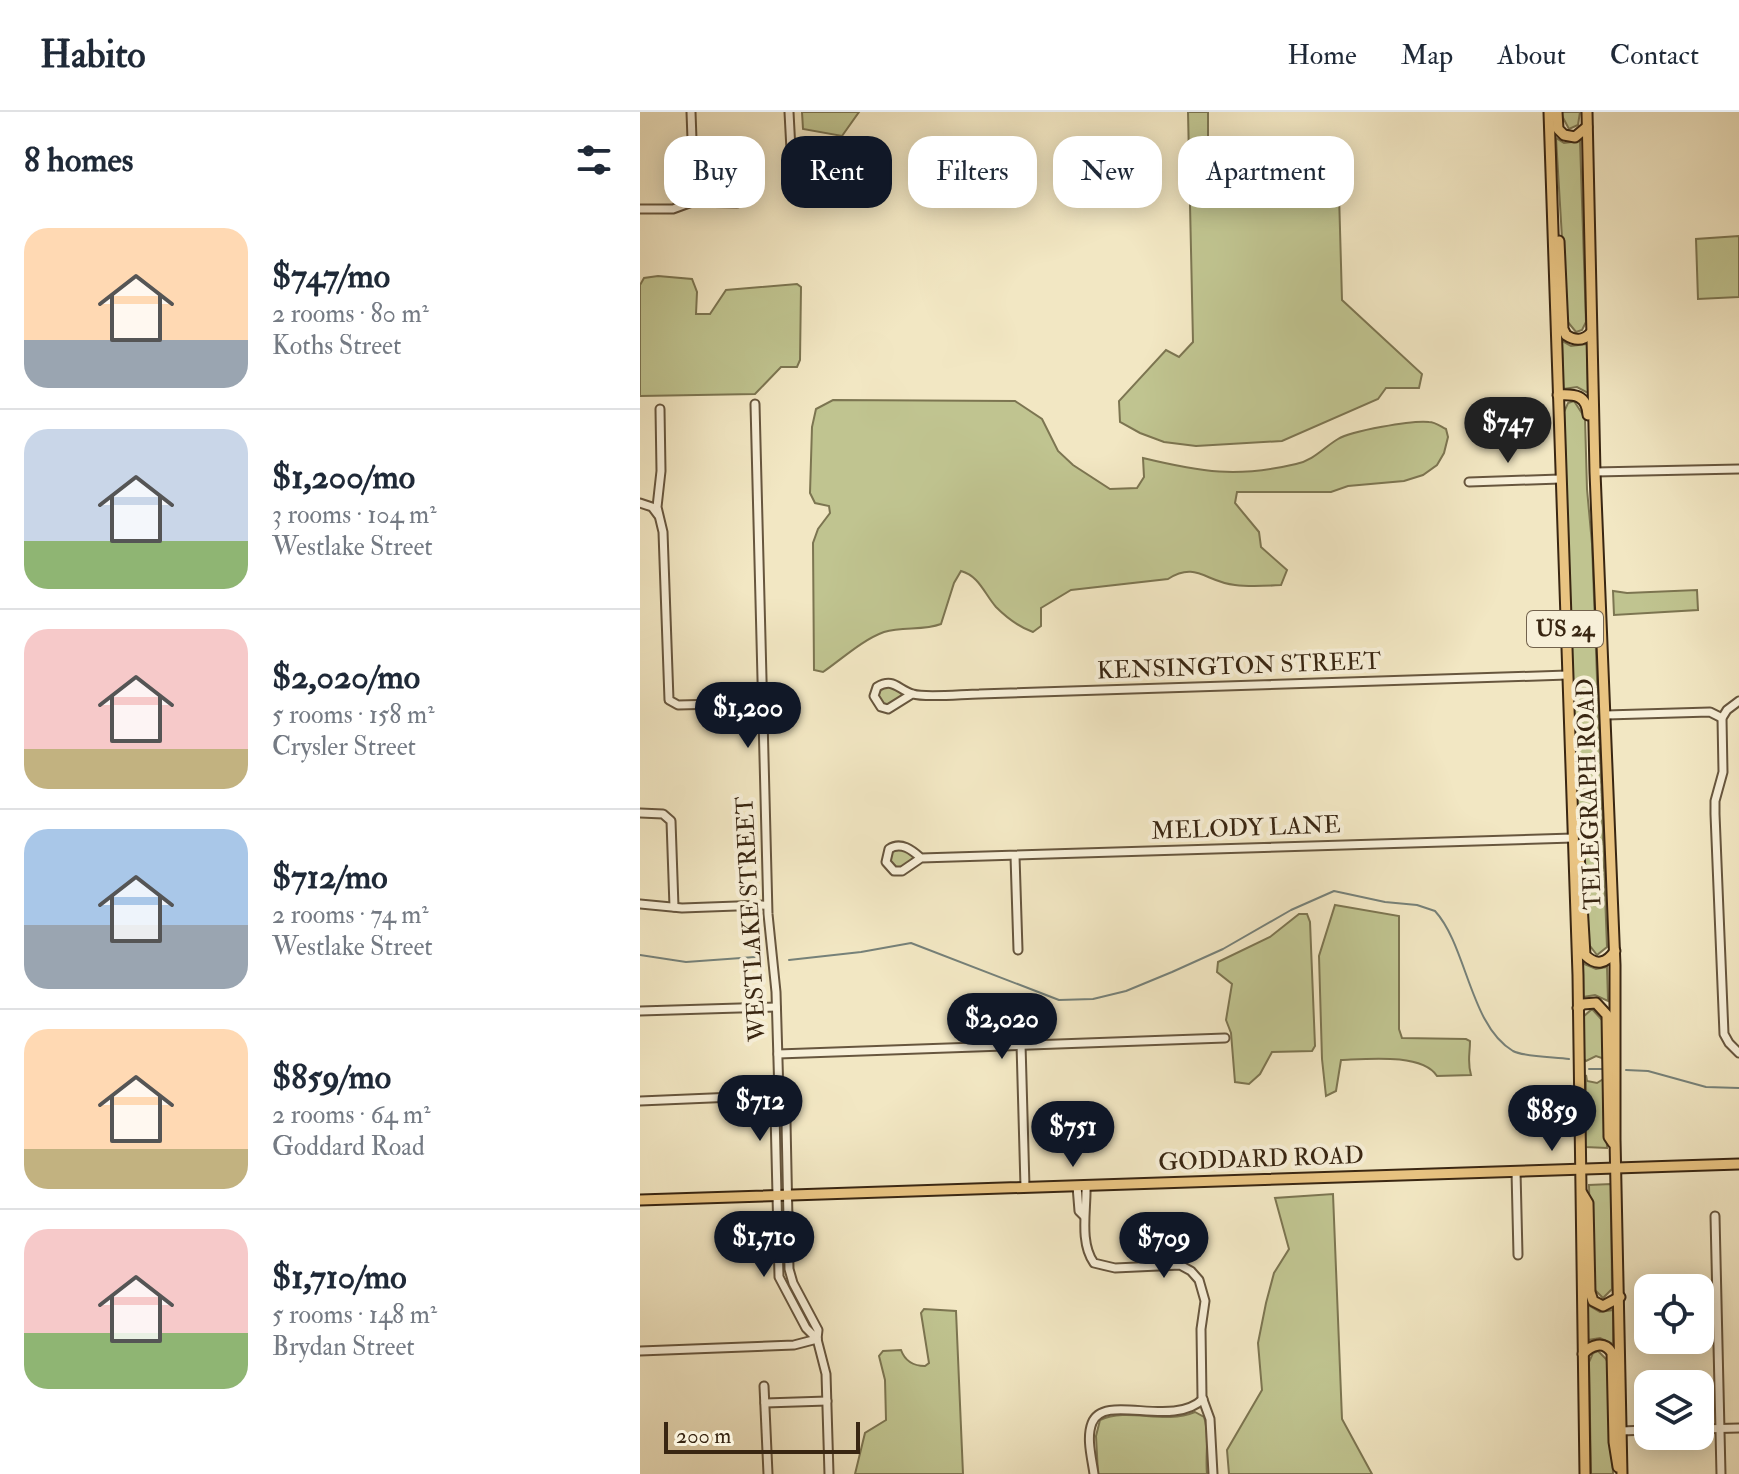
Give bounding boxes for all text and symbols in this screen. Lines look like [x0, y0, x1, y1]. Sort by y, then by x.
text: Habito [40, 31, 146, 79]
text: Home [1287, 38, 1357, 73]
text: Map [1401, 38, 1453, 73]
text: About [1497, 38, 1566, 73]
text: Contact [1610, 38, 1699, 73]
chip: Buy [664, 136, 765, 208]
chip: Rent [781, 136, 892, 208]
chip: Filters [908, 136, 1037, 208]
chip: New [1053, 136, 1162, 208]
chip: Apartment [1178, 136, 1354, 208]
icon: filters [572, 138, 616, 182]
text: 8 homes [24, 139, 133, 182]
text: $747/mo [272, 255, 390, 298]
icon: home [88, 260, 184, 356]
text: 2 rooms · 80 m² [272, 298, 429, 330]
text: Koths Street [272, 330, 401, 362]
pin: $747 [1461, 397, 1555, 465]
text: $747 [1482, 407, 1534, 439]
text: $1,200/mo [272, 456, 415, 499]
icon: home [88, 461, 184, 557]
text: 3 rooms · 104 m² [272, 499, 437, 531]
text: Westlake Street [272, 531, 433, 563]
road number: US 24 [1527, 611, 1603, 647]
street label: KENSINGTON STREET [1096, 646, 1382, 686]
text: $2,020/mo [272, 656, 420, 699]
icon: home [88, 661, 184, 757]
street label: TELEGRAPH ROAD [1569, 678, 1609, 910]
pin: $1,200 [683, 682, 813, 750]
text: $1,200 [713, 692, 783, 724]
text: 5 rooms · 158 m² [272, 699, 434, 731]
text: Crysler Street [272, 731, 416, 763]
street label: WESTLAKE STREET [729, 795, 773, 1044]
street label: MELODY LANE [1151, 809, 1341, 847]
text: $712/mo [272, 856, 388, 899]
icon: home [88, 861, 184, 957]
text: 2 rooms · 74 m² [272, 899, 429, 931]
text: Westlake Street [272, 931, 433, 963]
pin: $2,020 [937, 993, 1067, 1061]
text: $2,020 [965, 1003, 1039, 1035]
text: $859/mo [272, 1056, 391, 1099]
icon: home [88, 1061, 184, 1157]
pin: $712 [713, 1075, 807, 1143]
text: $712 [735, 1085, 785, 1117]
pin: $859 [1505, 1085, 1599, 1153]
text: $859 [1526, 1095, 1578, 1127]
text: 2 rooms · 64 m² [272, 1099, 431, 1131]
pin: $751 [1026, 1101, 1120, 1169]
text: $751 [1049, 1111, 1097, 1143]
text: Goddard Road [272, 1131, 425, 1163]
street label: GODDARD ROAD [1158, 1140, 1364, 1178]
pin: $1,710 [699, 1211, 829, 1279]
pin: $709 [1117, 1212, 1211, 1280]
text: $1,710 [732, 1221, 796, 1253]
text: $709 [1137, 1222, 1191, 1254]
text: $1,710/mo [272, 1256, 407, 1299]
icon: home [88, 1261, 184, 1357]
map controls [1634, 1274, 1714, 1450]
button: locate [1634, 1274, 1714, 1354]
text: 5 rooms · 148 m² [272, 1299, 437, 1331]
text: Brydan Street [272, 1331, 415, 1363]
button: layers [1634, 1370, 1714, 1450]
scale bar [664, 1418, 860, 1454]
text: 200 m [676, 1422, 731, 1450]

